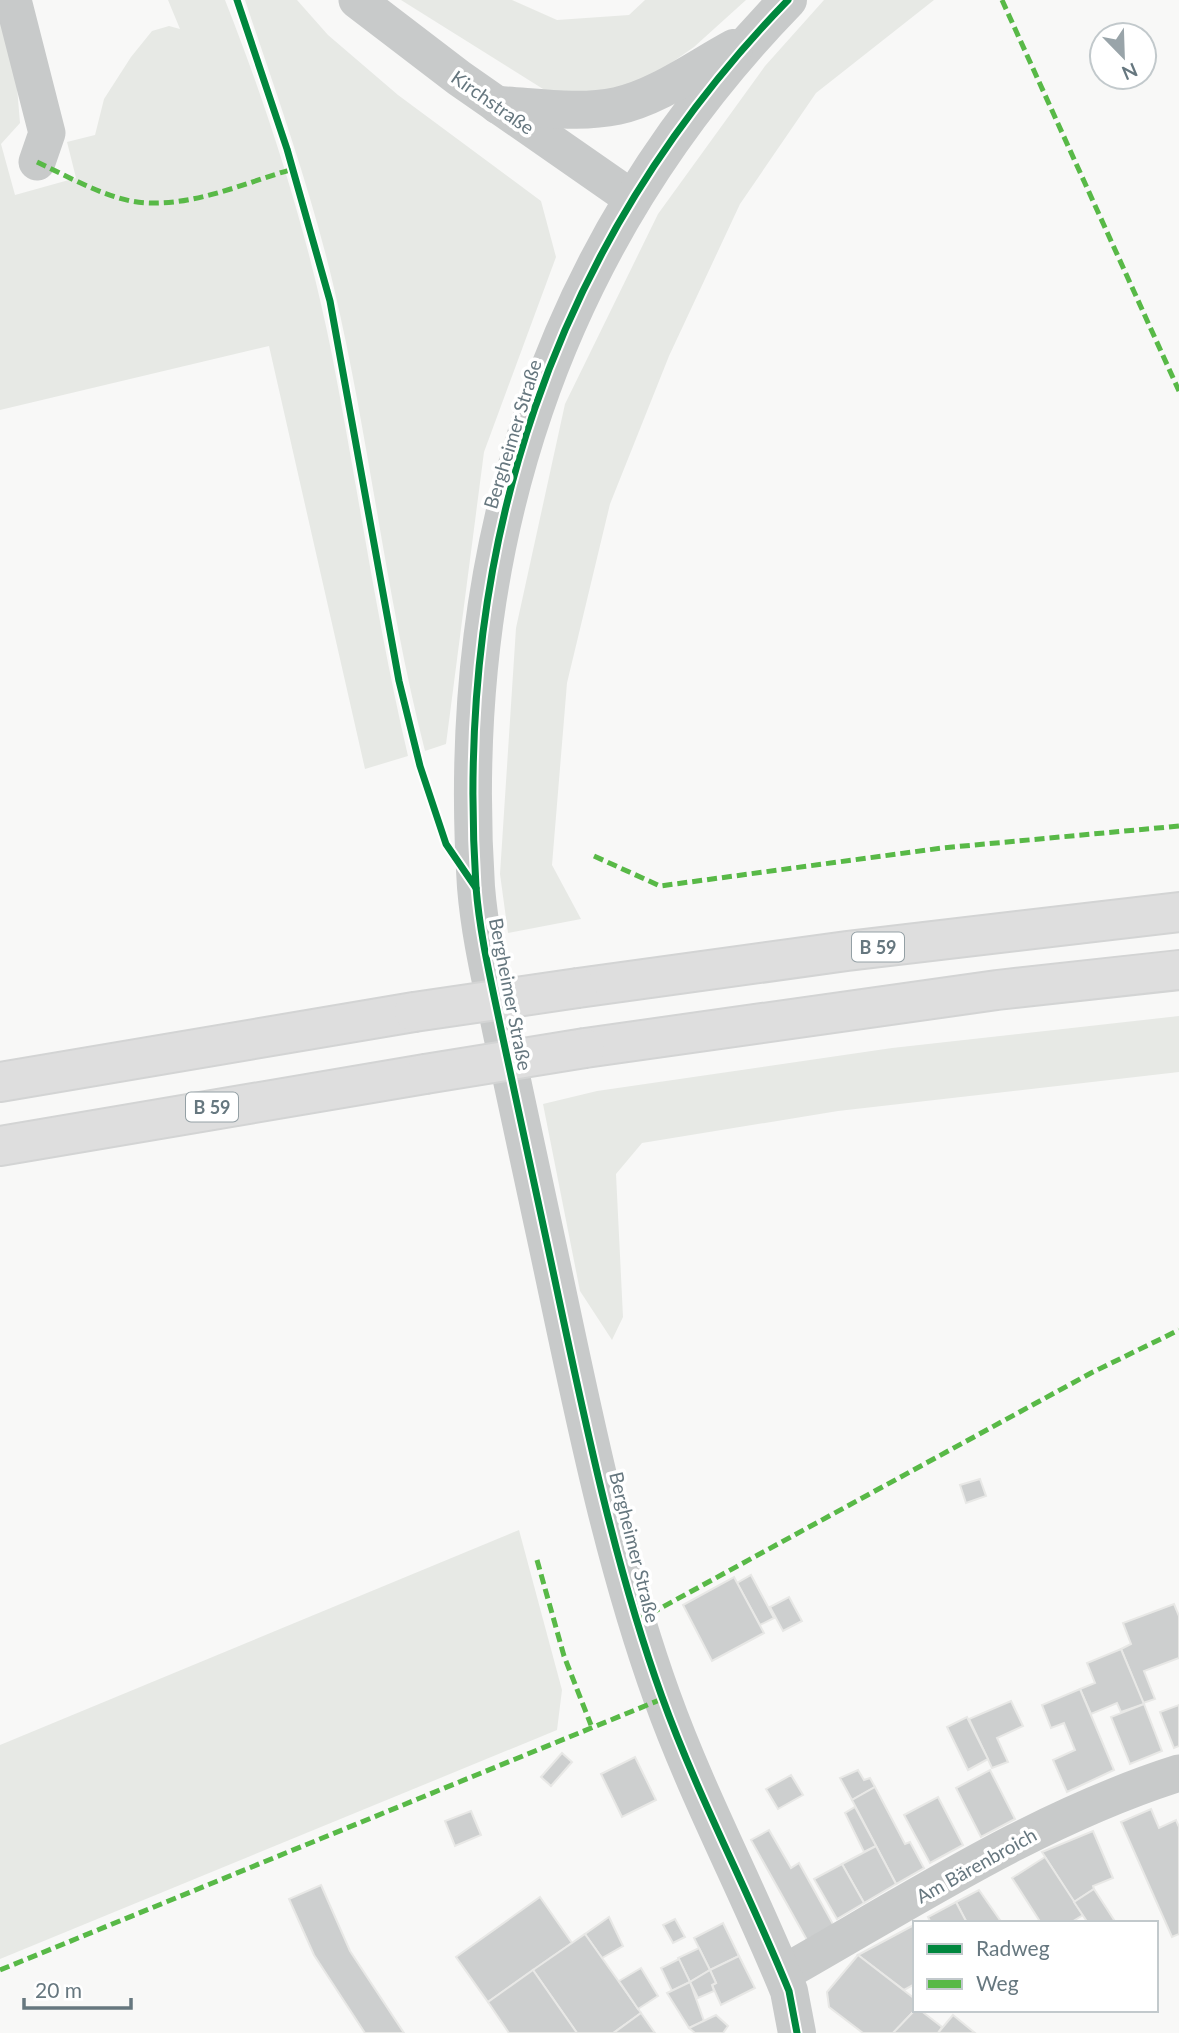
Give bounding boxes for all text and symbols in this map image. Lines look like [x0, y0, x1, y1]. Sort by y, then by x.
north arrow [1088, 21, 1158, 91]
text: N [1119, 59, 1141, 86]
street label: Kirchstraße [447, 65, 539, 139]
street label: Bergheimer Straße [478, 357, 546, 511]
street label: Bergheimer Straße [485, 916, 537, 1072]
road number: B 59 [852, 932, 904, 962]
road number: B 59 [186, 1092, 238, 1122]
street label: Bergheimer Straße [605, 1469, 665, 1625]
street label: Am Bärenbroich [912, 1822, 1040, 1908]
legend [913, 1921, 1158, 2012]
text: Radweg [976, 1935, 1050, 1960]
scale bar [24, 1966, 131, 2010]
text: Weg [976, 1970, 1019, 1995]
text: 20 m [35, 1977, 82, 2002]

